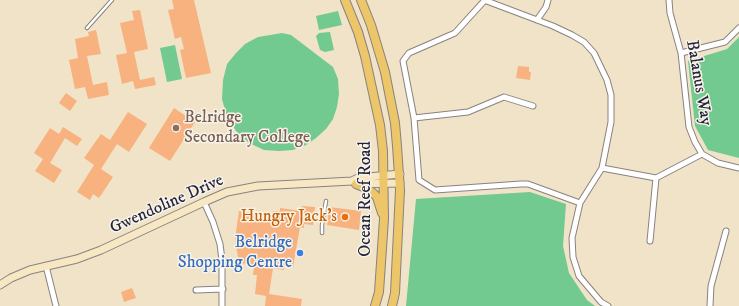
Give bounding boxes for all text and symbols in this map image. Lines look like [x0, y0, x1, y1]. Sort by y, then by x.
street label: Balanus Way [680, 39, 716, 127]
place label: Belridge Secondary College [184, 108, 310, 148]
marker: Belridge Secondary College [171, 123, 181, 133]
street label: Ocean Reef Road [356, 141, 376, 257]
street label: Gwendoline Drive [107, 171, 227, 239]
place label: Hungry Jack's [240, 207, 337, 227]
marker: Hungry Jack's [340, 212, 350, 222]
place label: Belridge Shopping Centre [178, 233, 292, 273]
marker: Belridge Shopping Centre [295, 248, 305, 258]

